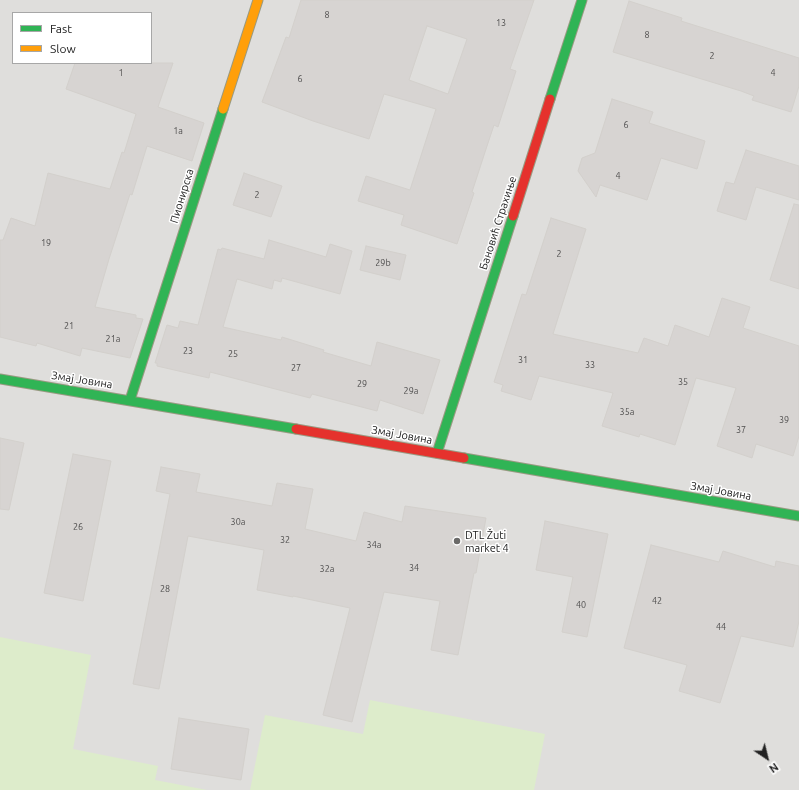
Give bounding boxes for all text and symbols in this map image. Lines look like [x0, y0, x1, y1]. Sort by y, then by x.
house number: 8 [324, 10, 330, 20]
legend [12, 12, 152, 64]
house number: 13 [496, 18, 506, 28]
text: Fast [50, 22, 72, 35]
house number: 8 [644, 30, 650, 40]
text: Slow [50, 42, 76, 55]
house number: 2 [709, 51, 715, 61]
house number: 1 [118, 68, 124, 78]
house number: 4 [770, 68, 776, 78]
house number: 6 [297, 74, 303, 84]
house number: 6 [623, 120, 629, 130]
house number: 1a [173, 126, 183, 136]
street label: Пионирска [167, 167, 197, 225]
house number: 4 [615, 171, 621, 181]
street label: Бановић Страхиње [477, 175, 519, 271]
house number: 2 [254, 190, 260, 200]
house number: 19 [41, 238, 51, 248]
house number: 2 [556, 249, 562, 259]
house number: 29b [375, 258, 391, 268]
house number: 21 [64, 321, 74, 331]
house number: 21a [106, 334, 120, 344]
house number: 23 [183, 346, 193, 356]
house number: 25 [228, 349, 238, 359]
house number: 31 [518, 355, 528, 365]
house number: 33 [585, 360, 595, 370]
house number: 27 [291, 363, 301, 373]
street label: Змај Јовина [51, 369, 113, 391]
house number: 35 [678, 377, 688, 387]
house number: 29 [357, 379, 367, 389]
house number: 29a [404, 386, 418, 396]
house number: 35a [620, 407, 634, 417]
house number: 39 [779, 415, 789, 425]
street label: Змај Јовина [371, 423, 433, 447]
house number: 37 [736, 425, 746, 435]
street label: Змај Јовина [690, 479, 752, 503]
house number: 30a [231, 517, 245, 527]
house number: 26 [73, 522, 83, 532]
place label: DTL Žuti market 4 [465, 528, 509, 554]
house number: 32 [280, 535, 290, 545]
marker: DTL Žuti market 4 [452, 536, 462, 546]
house number: 34a [367, 540, 381, 550]
house number: 34 [409, 563, 419, 573]
house number: 32a [320, 564, 334, 574]
house number: 28 [160, 584, 170, 594]
house number: 42 [652, 596, 662, 606]
house number: 40 [576, 600, 586, 610]
house number: 44 [716, 622, 726, 632]
north arrow [747, 738, 787, 778]
text: N [767, 761, 781, 775]

